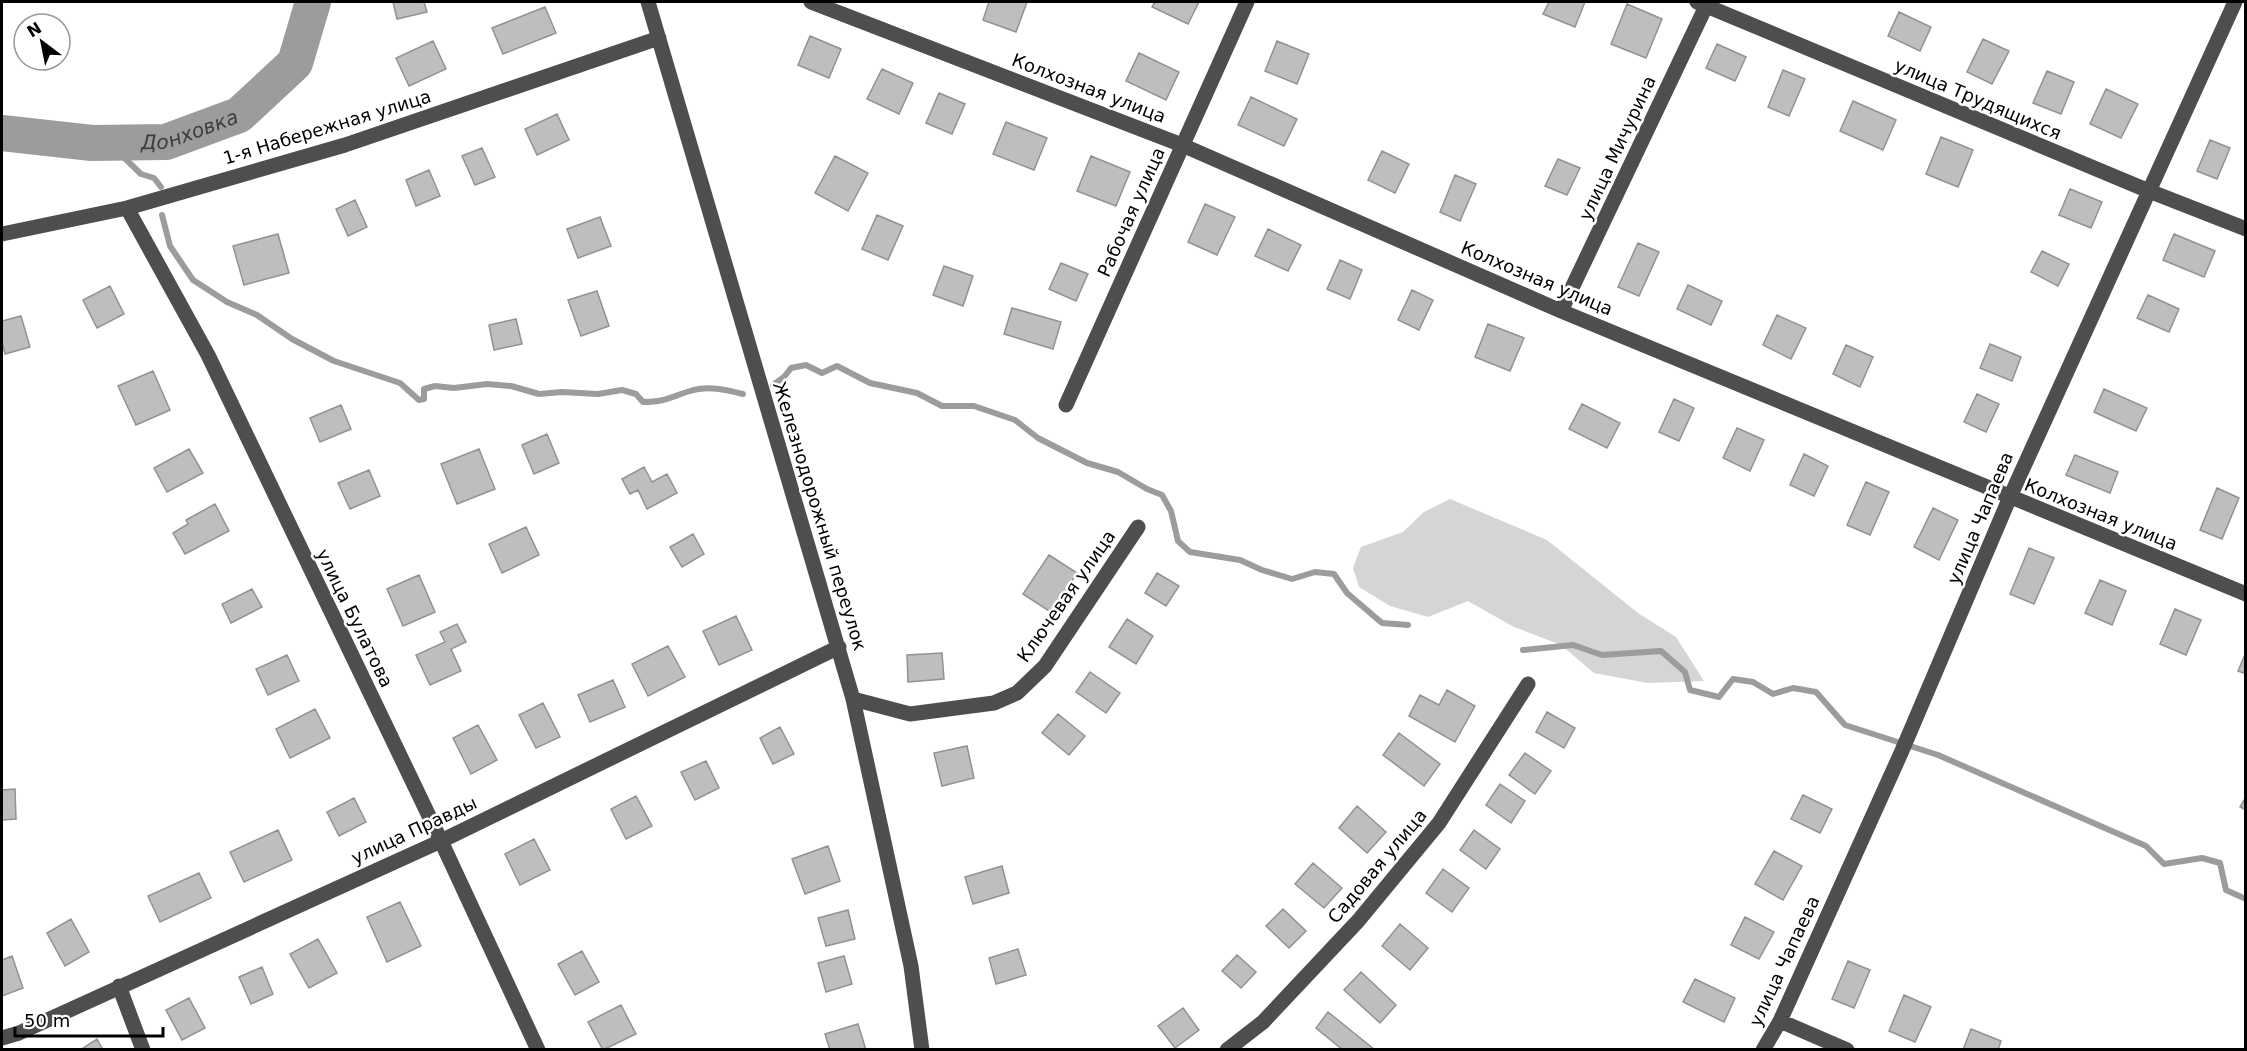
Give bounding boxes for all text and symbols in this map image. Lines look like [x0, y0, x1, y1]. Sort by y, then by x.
north arrow [12, 12, 72, 72]
text: N [24, 18, 45, 41]
street label: Колхозная улица [1009, 49, 1169, 127]
street label: улица Трудящихся [1891, 54, 2065, 144]
street label: улица Мичурина [1574, 72, 1660, 224]
street label: 1-я Набережная улица [220, 85, 434, 169]
water label: Донховка [140, 104, 241, 154]
street label: Рабочая улица [1093, 144, 1169, 280]
street label: Колхозная улица [1458, 236, 1616, 320]
street label: Железнодорожный переулок [769, 379, 871, 653]
street label: улица Чапаева [1943, 449, 2017, 587]
street label: Колхозная улица [2021, 474, 2181, 554]
street label: Ключевая улица [1013, 526, 1119, 666]
street label: улица Булатова [312, 545, 398, 691]
street label: улица Правды [348, 792, 480, 868]
street label: Садовая улица [1323, 805, 1431, 927]
street label: улица Чапаева [1745, 892, 1823, 1030]
scale bar [15, 1000, 164, 1038]
text: 50 m [24, 1010, 70, 1031]

